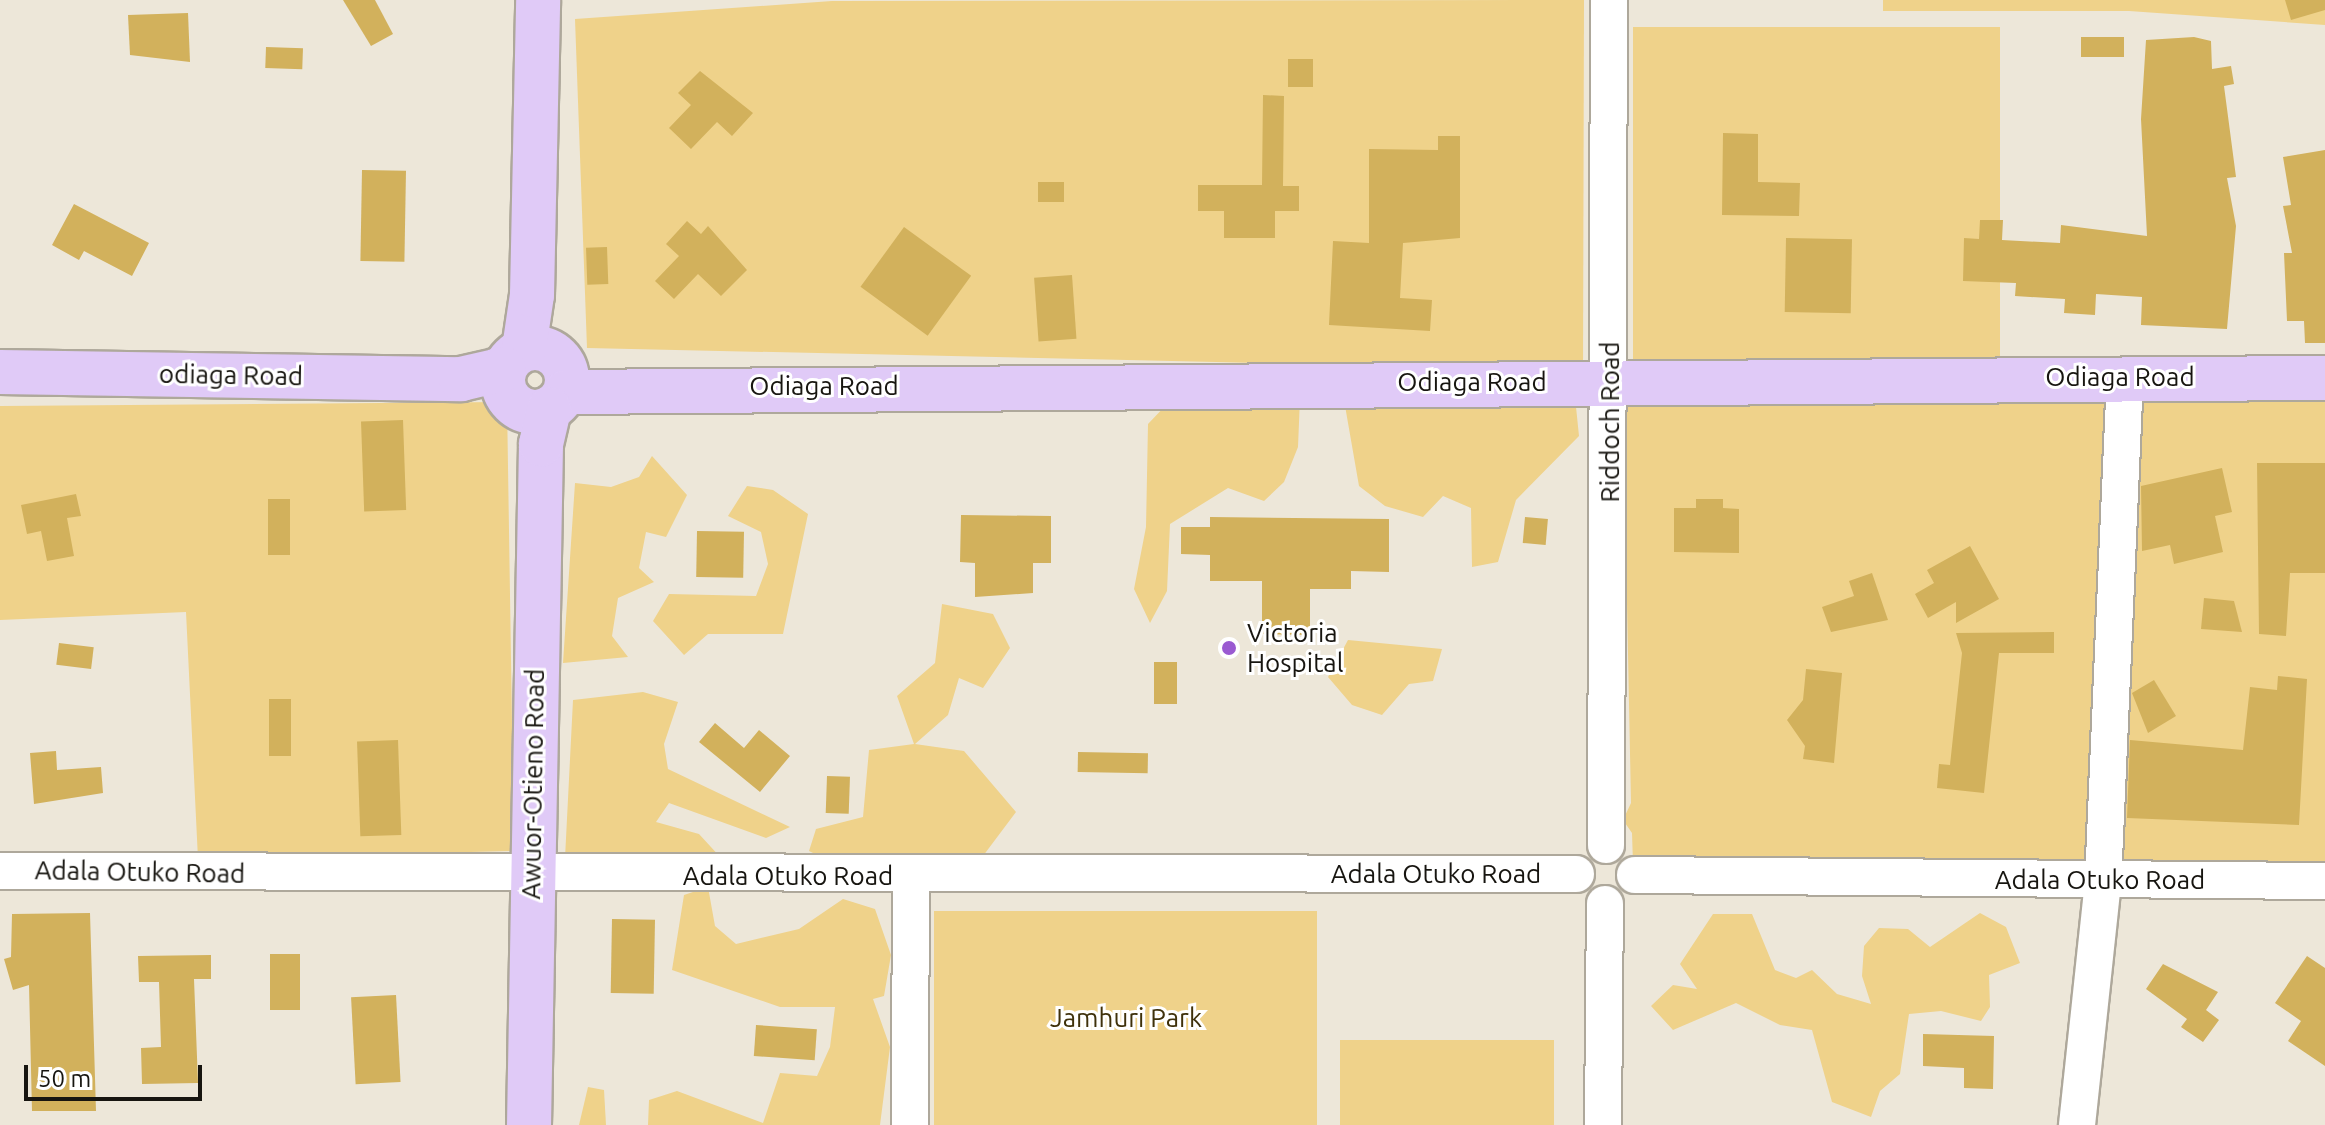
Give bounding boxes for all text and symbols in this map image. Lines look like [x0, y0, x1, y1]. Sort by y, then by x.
street label: Riddoch Road [1594, 342, 1626, 502]
street label: odiaga Road [159, 358, 303, 392]
street label: Odiaga Road [2045, 361, 2195, 393]
street label: Odiaga Road [1397, 366, 1547, 398]
street label: Odiaga Road [749, 370, 899, 402]
place label: Victoria Hospital [1247, 617, 1343, 678]
marker: Victoria Hospital [1218, 637, 1240, 659]
street label: Awuor-Otieno Road [515, 668, 551, 900]
street label: Adala Otuko Road [34, 855, 246, 889]
street label: Adala Otuko Road [1331, 858, 1541, 890]
street label: Adala Otuko Road [683, 860, 893, 892]
street label: Adala Otuko Road [1995, 864, 2205, 896]
park label: Jamhuri Park [1050, 1002, 1202, 1034]
scale bar [28, 1049, 206, 1099]
text: 50 m [38, 1065, 91, 1092]

